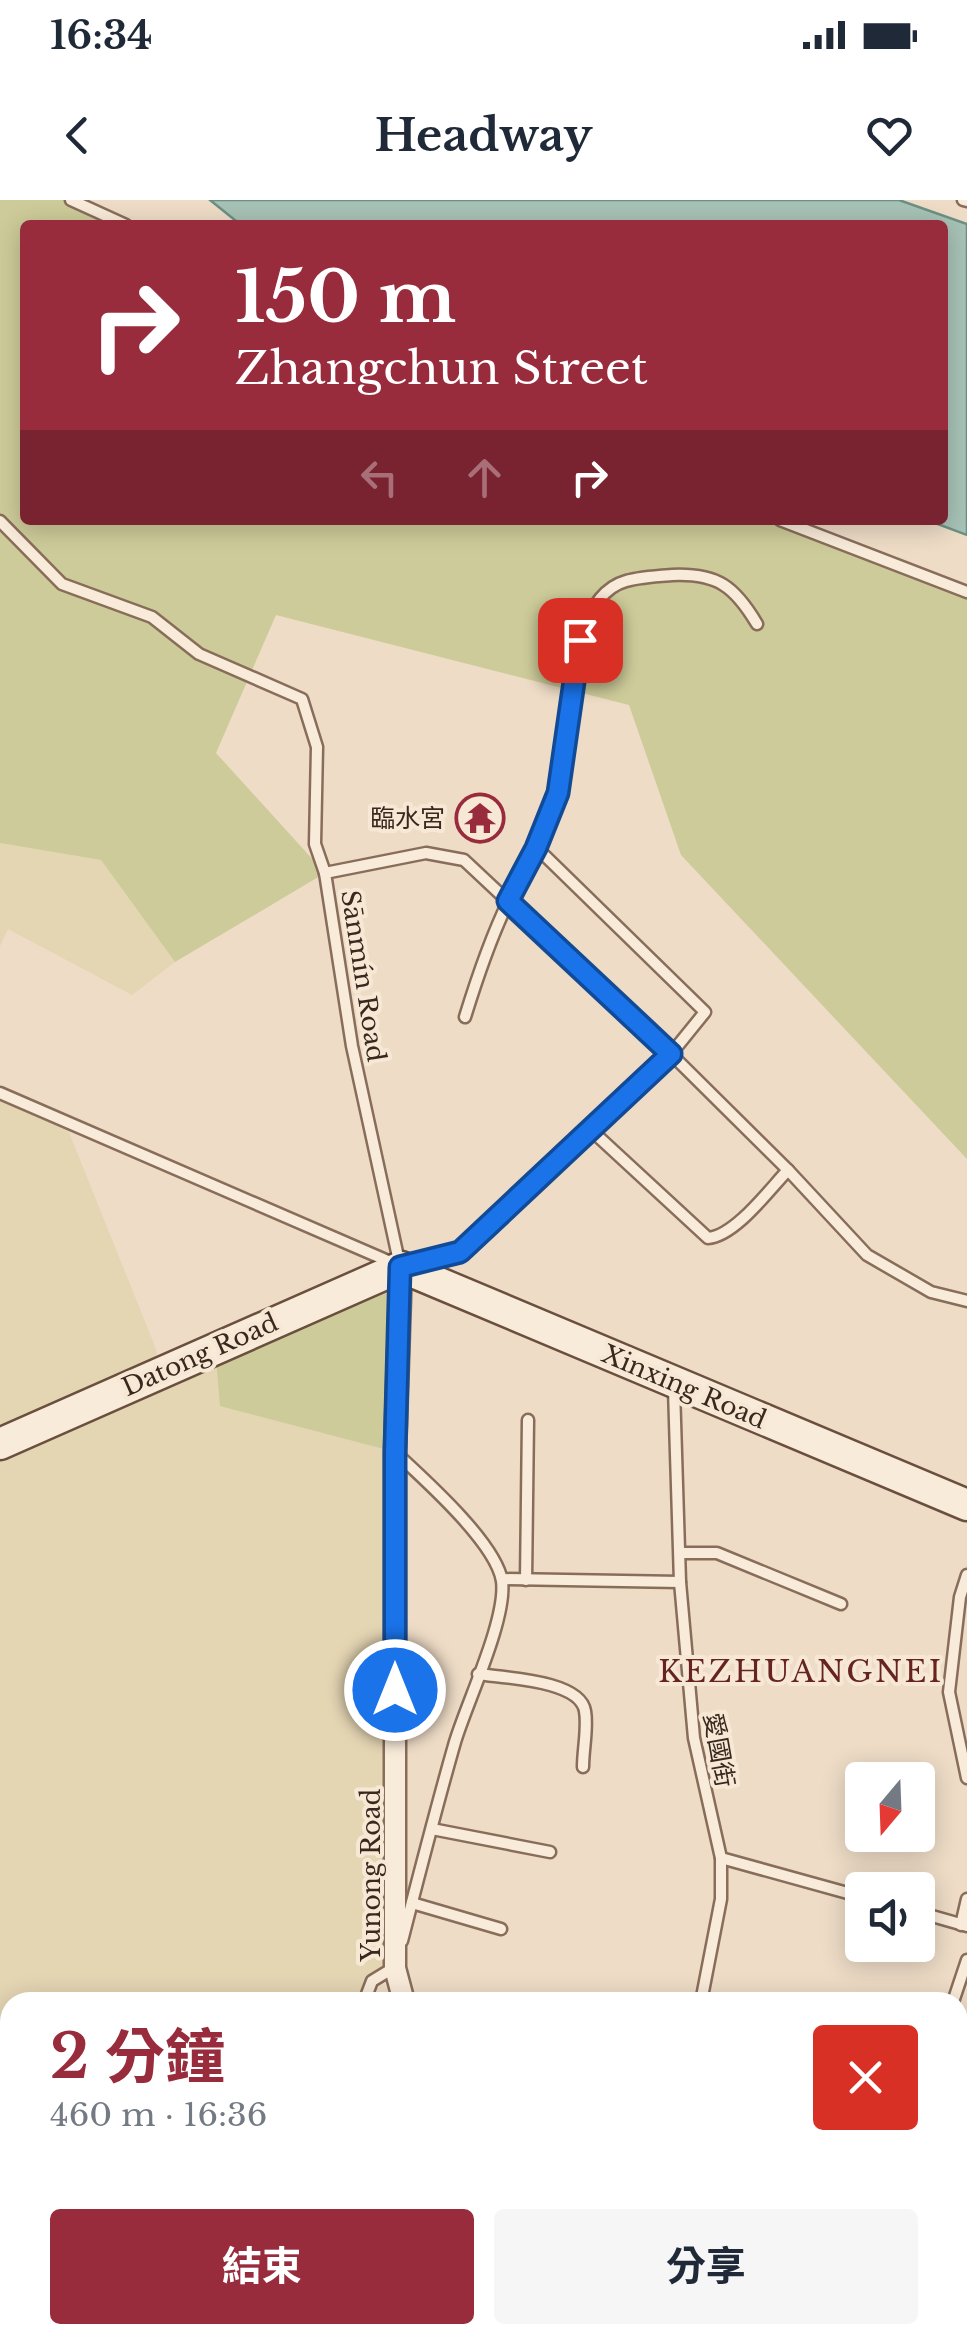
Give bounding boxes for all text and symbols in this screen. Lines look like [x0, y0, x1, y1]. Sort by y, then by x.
text: 16:34 [50, 12, 152, 59]
text: Headway [375, 107, 592, 163]
icon: back [50, 108, 105, 163]
icon: heart [862, 108, 917, 163]
text: 150 m [235, 254, 456, 341]
icon: right [70, 260, 200, 390]
text: Zhangchun Street [235, 340, 648, 396]
icon: left [352, 450, 407, 505]
icon: ahead [457, 450, 512, 505]
icon: right [562, 450, 617, 505]
pin [538, 598, 623, 683]
icon: arrive [553, 613, 608, 668]
temple icon: 臨水宮 [454, 792, 506, 844]
place label: 臨水宮 [370, 803, 445, 834]
street label: Sānmín Road [334, 888, 392, 1064]
street label: Datong Road [117, 1307, 283, 1403]
street label: Xinxing Road [597, 1338, 771, 1436]
position arrow [343, 1638, 447, 1742]
district label: KEZHUANGNEI [658, 1653, 944, 1690]
street label: 愛國街 [697, 1710, 741, 1790]
north arrow [845, 1762, 935, 1852]
map controls [845, 1762, 935, 1962]
street label: Yunong Road [356, 1788, 387, 1962]
button: sound [845, 1872, 935, 1962]
text: 2 分鐘 [50, 2020, 225, 2094]
button: close [813, 2025, 918, 2130]
text: 460 m · 16:36 [50, 2095, 267, 2135]
button: 結束 [50, 2209, 474, 2324]
button: 分享 [494, 2209, 918, 2324]

